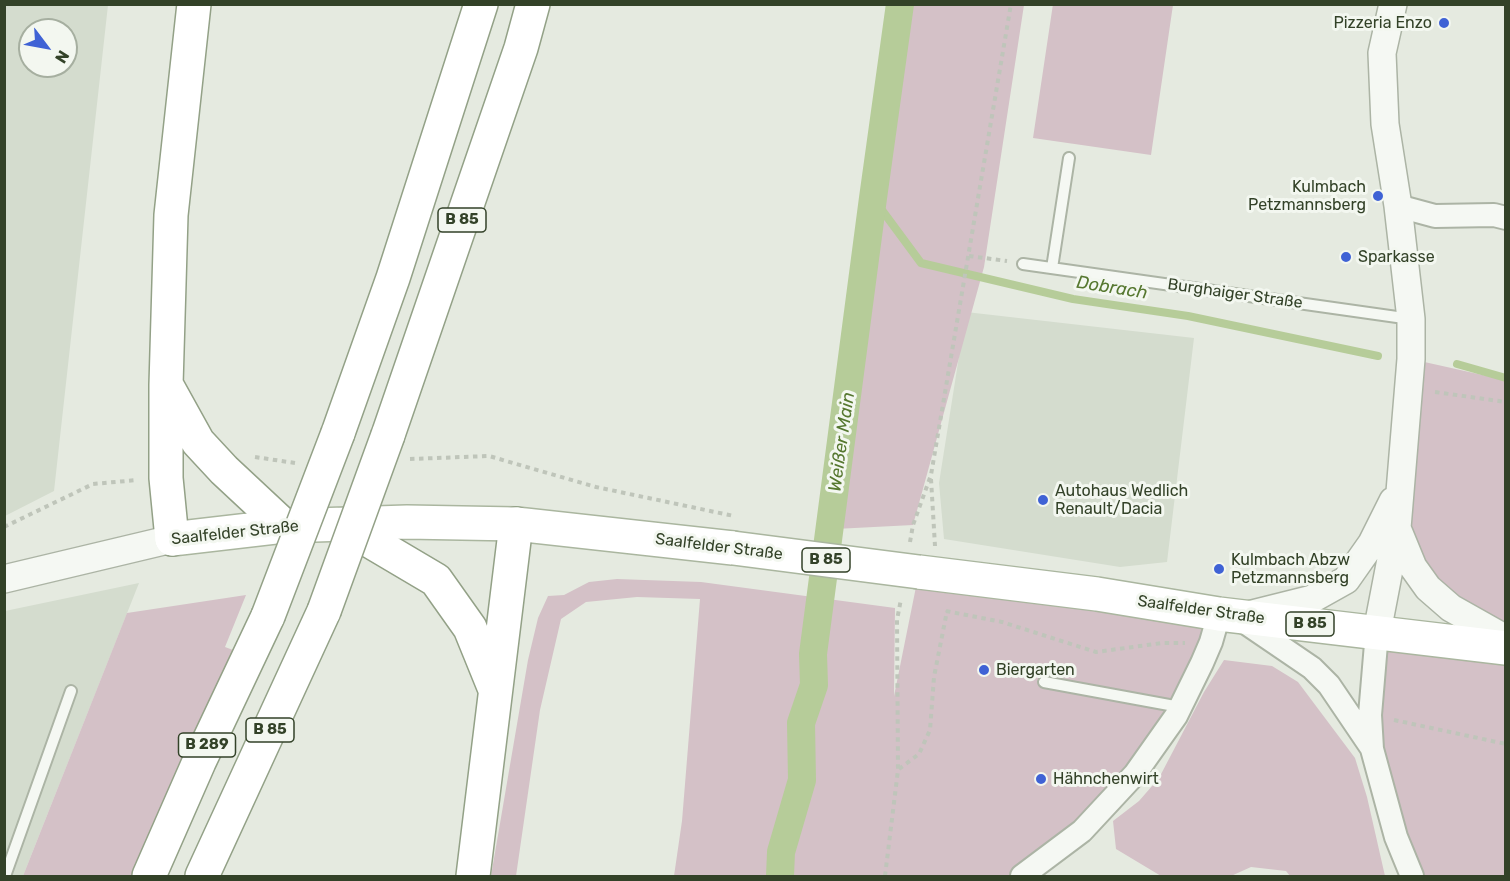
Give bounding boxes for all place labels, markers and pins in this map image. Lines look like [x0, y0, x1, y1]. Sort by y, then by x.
place label: Pizzeria Enzo [1333, 13, 1432, 33]
marker: Pizzeria Enzo [1437, 16, 1451, 30]
place label: Kulmbach Petzmannsberg [1248, 177, 1366, 215]
marker: Kulmbach Petzmannsberg [1371, 189, 1385, 203]
place label: Sparkasse [1358, 247, 1435, 267]
marker: Sparkasse [1339, 250, 1353, 264]
place label: Autohaus Wedlich Renault/Dacia [1055, 481, 1188, 519]
marker: Autohaus Wedlich Renault/Dacia [1036, 493, 1050, 507]
place label: Kulmbach Abzw Petzmannsberg [1231, 550, 1350, 588]
marker: Kulmbach Abzw Petzmannsberg [1212, 562, 1226, 576]
place label: Biergarten [996, 660, 1075, 680]
marker: Biergarten [977, 663, 991, 677]
place label: Hähnchenwirt [1053, 769, 1159, 789]
marker: Hähnchenwirt [1034, 772, 1048, 786]

